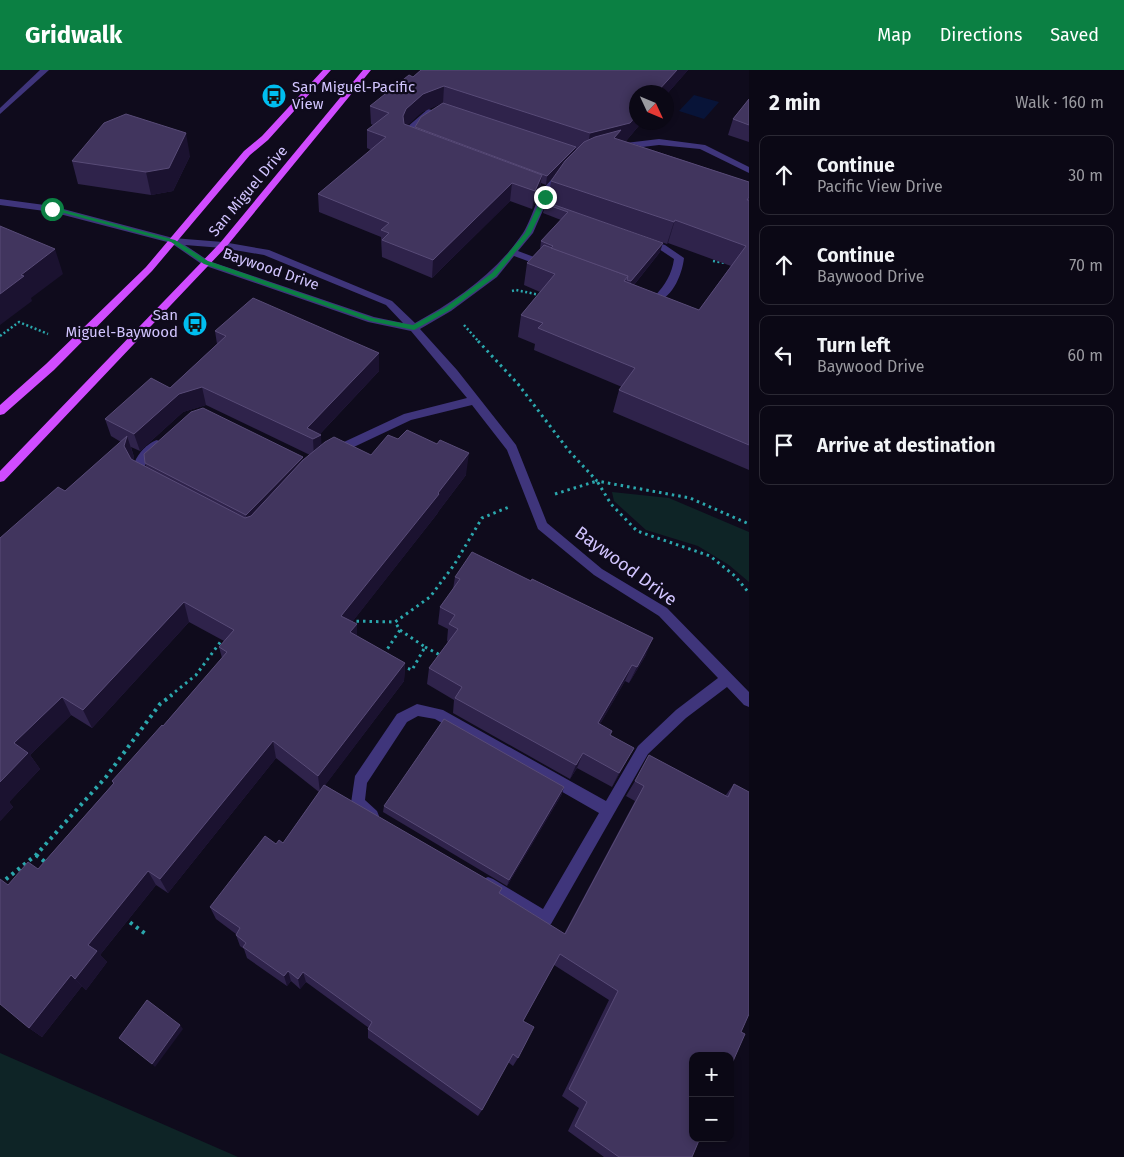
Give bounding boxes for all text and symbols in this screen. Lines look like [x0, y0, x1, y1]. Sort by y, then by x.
text: Gridwalk [25, 21, 122, 49]
text: Map [877, 24, 912, 46]
text: Directions [940, 24, 1022, 46]
text: Saved [1050, 24, 1099, 46]
place label: San Miguel-Pacific View [292, 78, 415, 113]
bus stop icon: San Miguel-Pacific View [261, 83, 287, 109]
north arrow [629, 85, 674, 130]
text: 2 min [769, 90, 821, 116]
text: Walk · 160 m [1015, 93, 1104, 112]
street label: San Miguel Drive [205, 142, 291, 240]
text: Continue [817, 154, 895, 177]
icon: ahead [770, 161, 798, 189]
text: 30 m [1068, 166, 1103, 185]
text: Pacific View Drive [817, 177, 943, 196]
route end [534, 186, 557, 209]
route start [41, 198, 64, 221]
street label: Baywood Drive [220, 244, 322, 294]
text: Continue [817, 244, 895, 267]
icon: ahead [770, 251, 798, 279]
text: 70 m [1069, 256, 1103, 275]
text: Baywood Drive [817, 267, 925, 286]
place label: San Miguel-Baywood [66, 306, 178, 341]
bus stop icon: San Miguel-Baywood [182, 311, 208, 337]
text: Turn left [817, 334, 891, 357]
icon: left [770, 341, 798, 369]
text: 60 m [1068, 346, 1103, 365]
text: Baywood Drive [817, 357, 925, 376]
icon: arrive [770, 431, 798, 459]
text: Arrive at destination [817, 434, 996, 457]
street label: Baywood Drive [571, 522, 681, 610]
map controls [689, 1052, 734, 1142]
button: + [689, 1052, 734, 1097]
button: − [689, 1097, 734, 1142]

